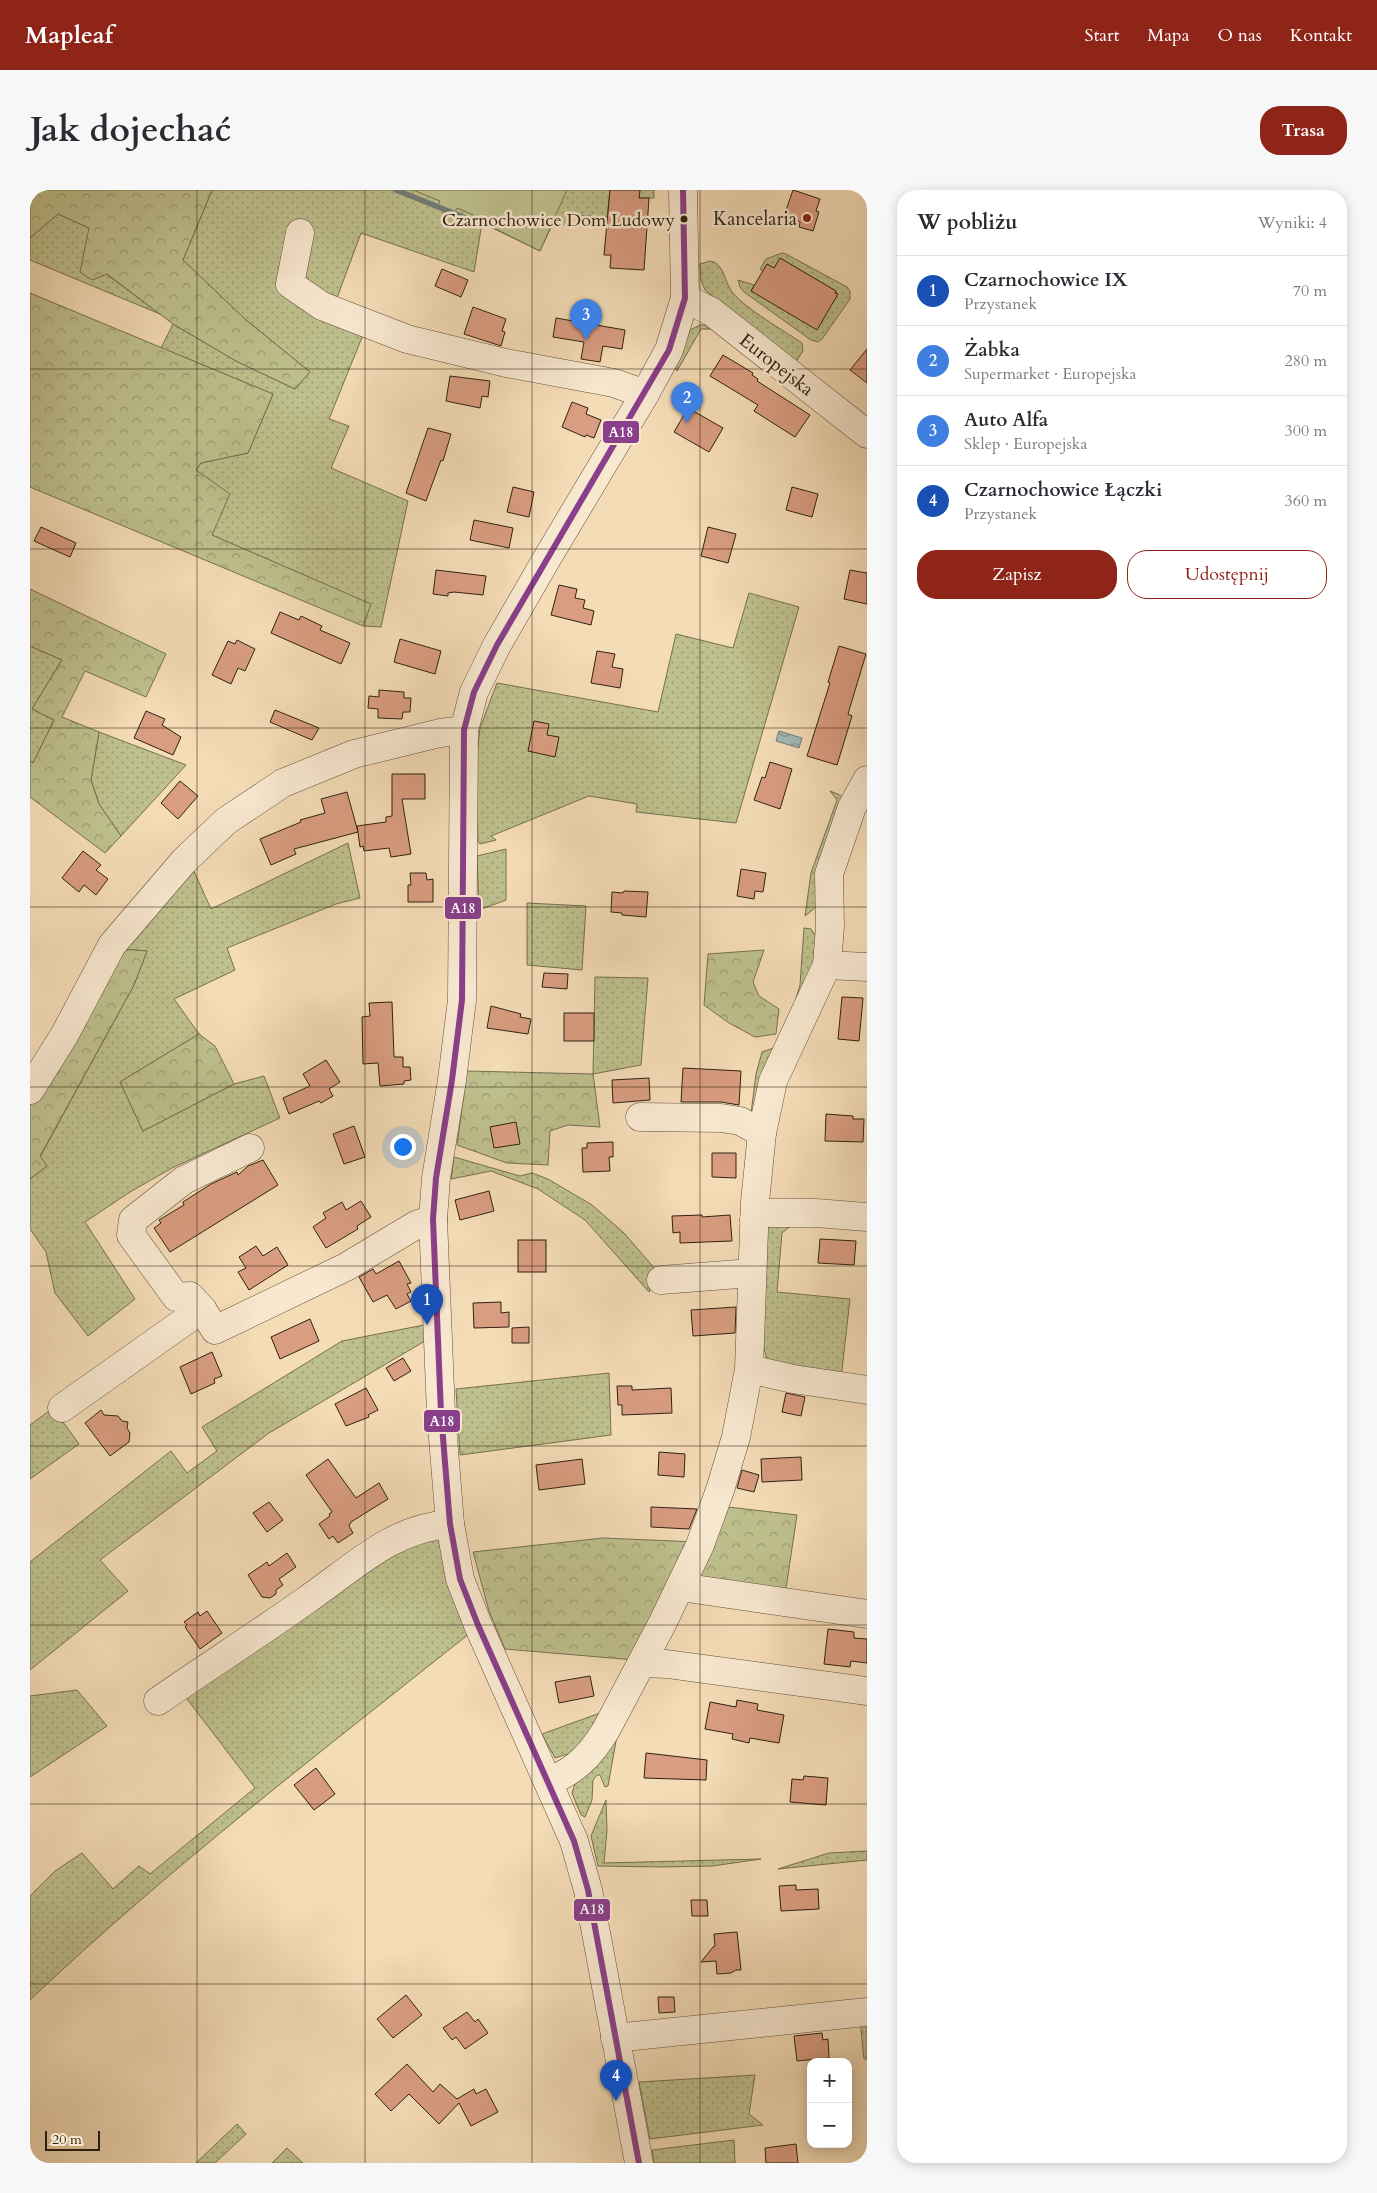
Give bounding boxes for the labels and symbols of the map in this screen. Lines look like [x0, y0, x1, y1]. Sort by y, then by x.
place label: Kancelaria [713, 206, 797, 232]
place label: Czarnochowice Dom Ludowy [442, 208, 675, 233]
marker: Kancelaria [801, 212, 813, 224]
marker: Czarnochowice Dom Ludowy [679, 214, 689, 224]
pin: 3 [570, 299, 602, 340]
street label: Europejska [734, 327, 819, 402]
pin: 2 [671, 382, 703, 423]
line badge: A18 [602, 420, 640, 444]
text: A18 [609, 423, 633, 442]
line badge: A18 [444, 896, 482, 920]
text: A18 [451, 899, 475, 918]
your location [390, 1134, 416, 1160]
pin: 1 [411, 1284, 443, 1325]
line badge: A18 [423, 1409, 461, 1433]
text: A18 [430, 1412, 454, 1431]
line badge: A18 [573, 1898, 611, 1922]
text: A18 [580, 1900, 604, 1919]
pin: 4 [600, 2060, 632, 2101]
scale bar [45, 2128, 100, 2151]

